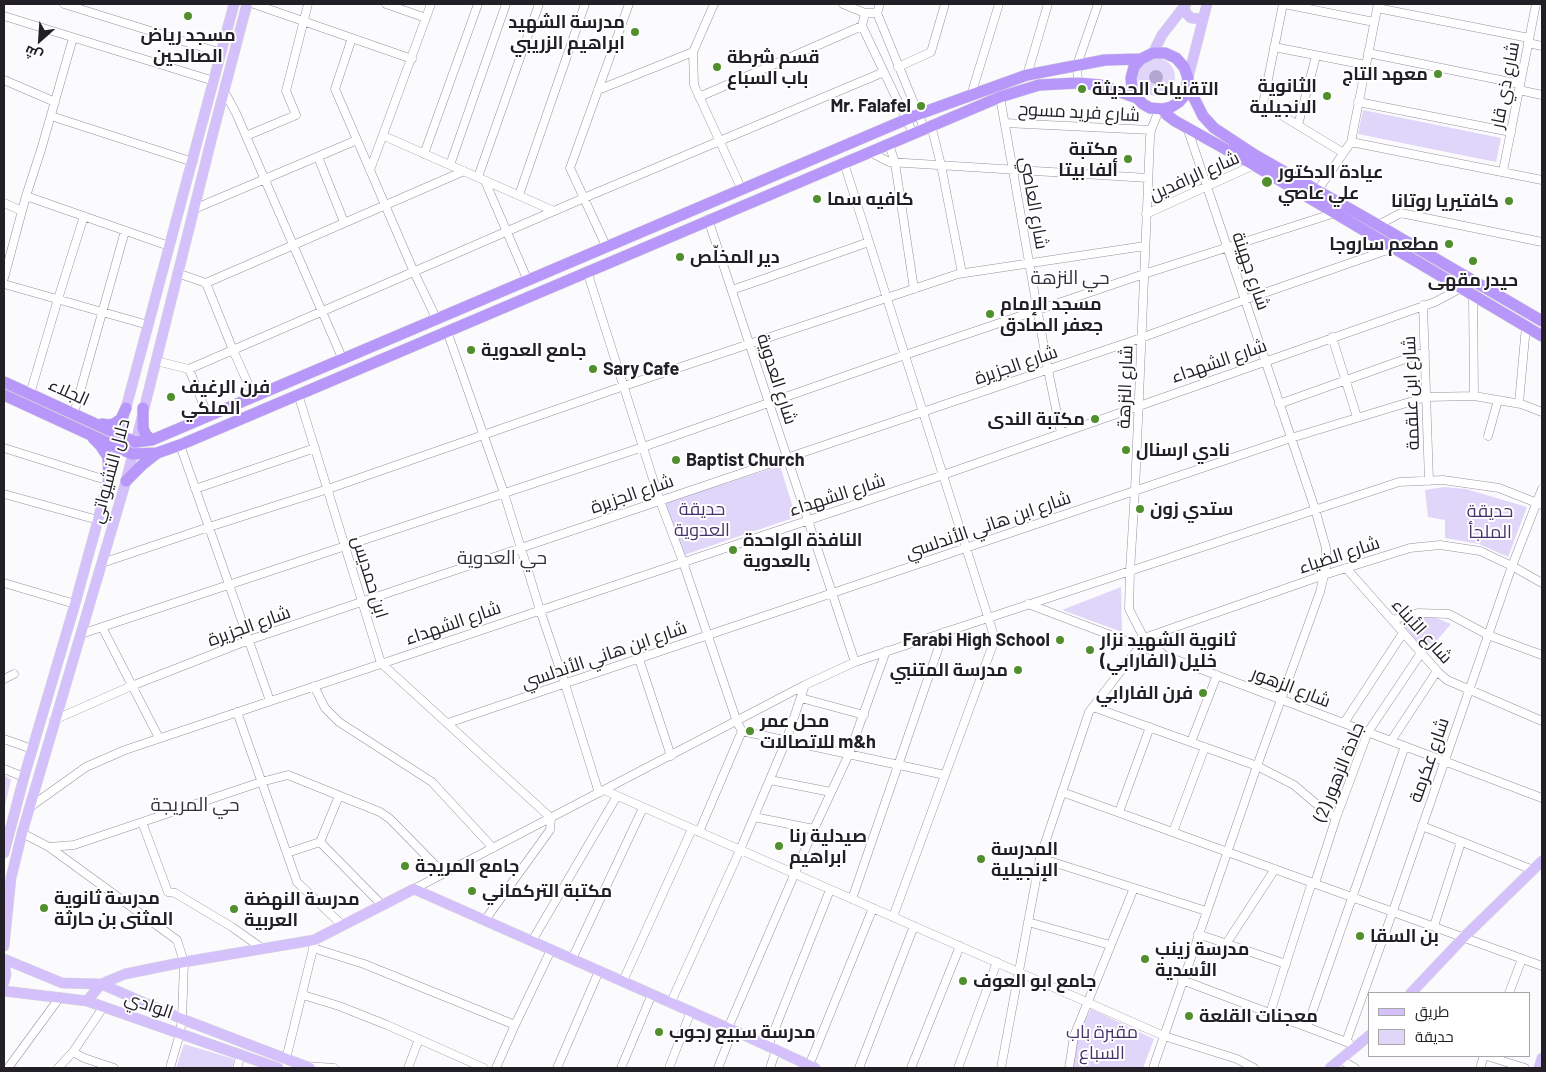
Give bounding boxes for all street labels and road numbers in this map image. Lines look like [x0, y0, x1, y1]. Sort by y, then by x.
street label: شارع ذي قار [1486, 40, 1524, 130]
street label: شارع فريد مسوح [1017, 98, 1141, 126]
street label: شارع الرافدين [1146, 147, 1242, 205]
street label: شارع العاصي [1015, 155, 1053, 251]
street label: شارع جهينة [1228, 229, 1274, 313]
street label: شارع العدوية [752, 331, 802, 427]
street label: شارع الشهداء [1168, 335, 1270, 387]
street label: شارع ابن علقمة [1398, 335, 1424, 451]
street label: شارع الجزيرة [972, 341, 1060, 389]
street label: شارع النزهة [1113, 345, 1137, 429]
street label: الجلاء [45, 373, 93, 411]
street label: دلال النشيواتي [86, 416, 134, 526]
street label: شارع الشهداء [786, 469, 888, 521]
street label: شارع الجزيرة [588, 470, 676, 518]
street label: شارع ابن هاني الأندلسي [902, 487, 1074, 563]
street label: شارع الضياء [1296, 532, 1382, 578]
street label: ابن حمديس [347, 533, 393, 621]
street label: شارع الأبناء [1387, 594, 1457, 668]
street label: شارع الشهداء [402, 597, 504, 649]
street label: شارع الجزيرة [205, 601, 293, 651]
street label: شارع ابن هاني الأندلسي [518, 617, 690, 693]
street label: شارع الزهور [1248, 662, 1334, 712]
street label: شارع عكرمة [1404, 715, 1454, 805]
street label: جادة الزهور (2) [1309, 719, 1369, 825]
street label: الوادي [122, 987, 176, 1023]

